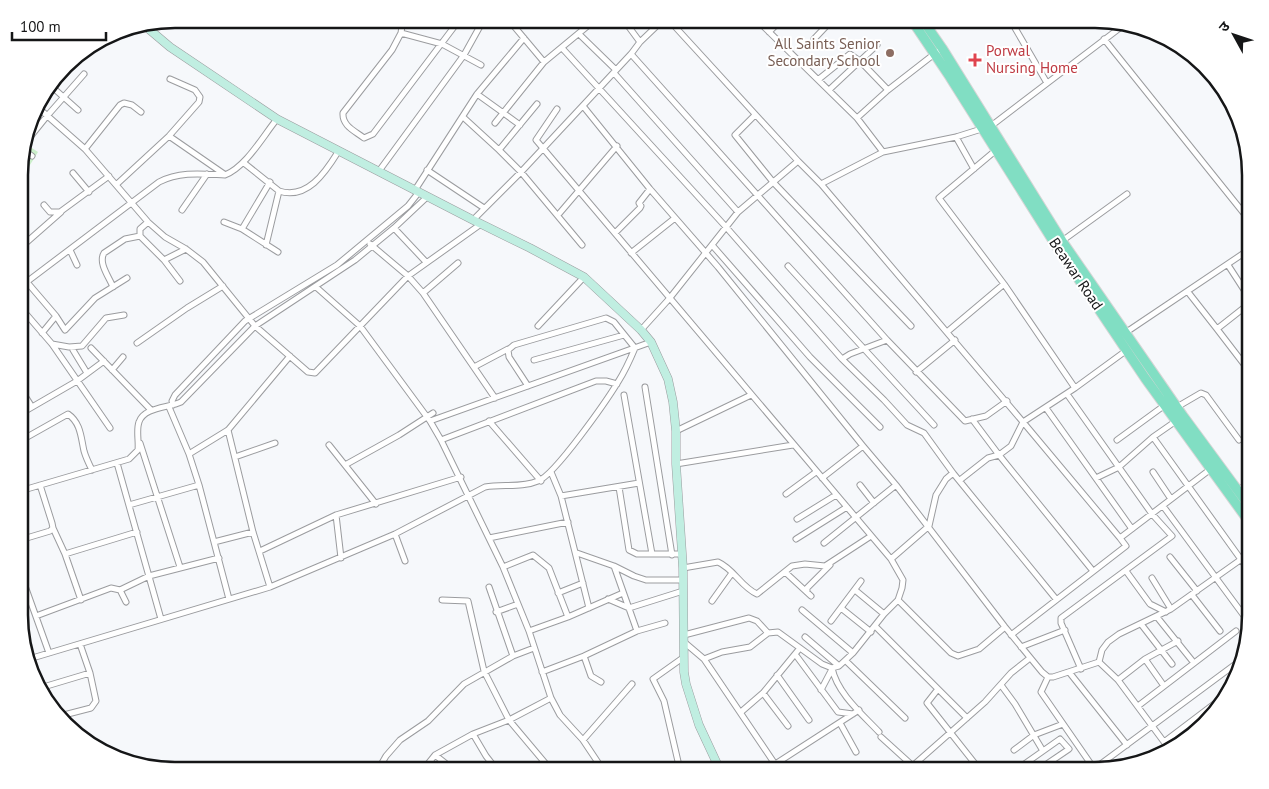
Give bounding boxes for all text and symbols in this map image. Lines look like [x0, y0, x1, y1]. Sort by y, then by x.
scale bar [12, 10, 106, 42]
north arrow [1209, 10, 1259, 60]
text: 100 m [20, 17, 61, 36]
text: उ [1215, 17, 1234, 36]
place label: All Saints Senior Secondary School [767, 34, 881, 70]
place label: Porwal Nursing Home [986, 41, 1078, 77]
marker: All Saints Senior Secondary School [884, 47, 896, 59]
marker: Porwal Nursing Home [968, 53, 982, 67]
street label: Beawar Road [1045, 234, 1108, 314]

